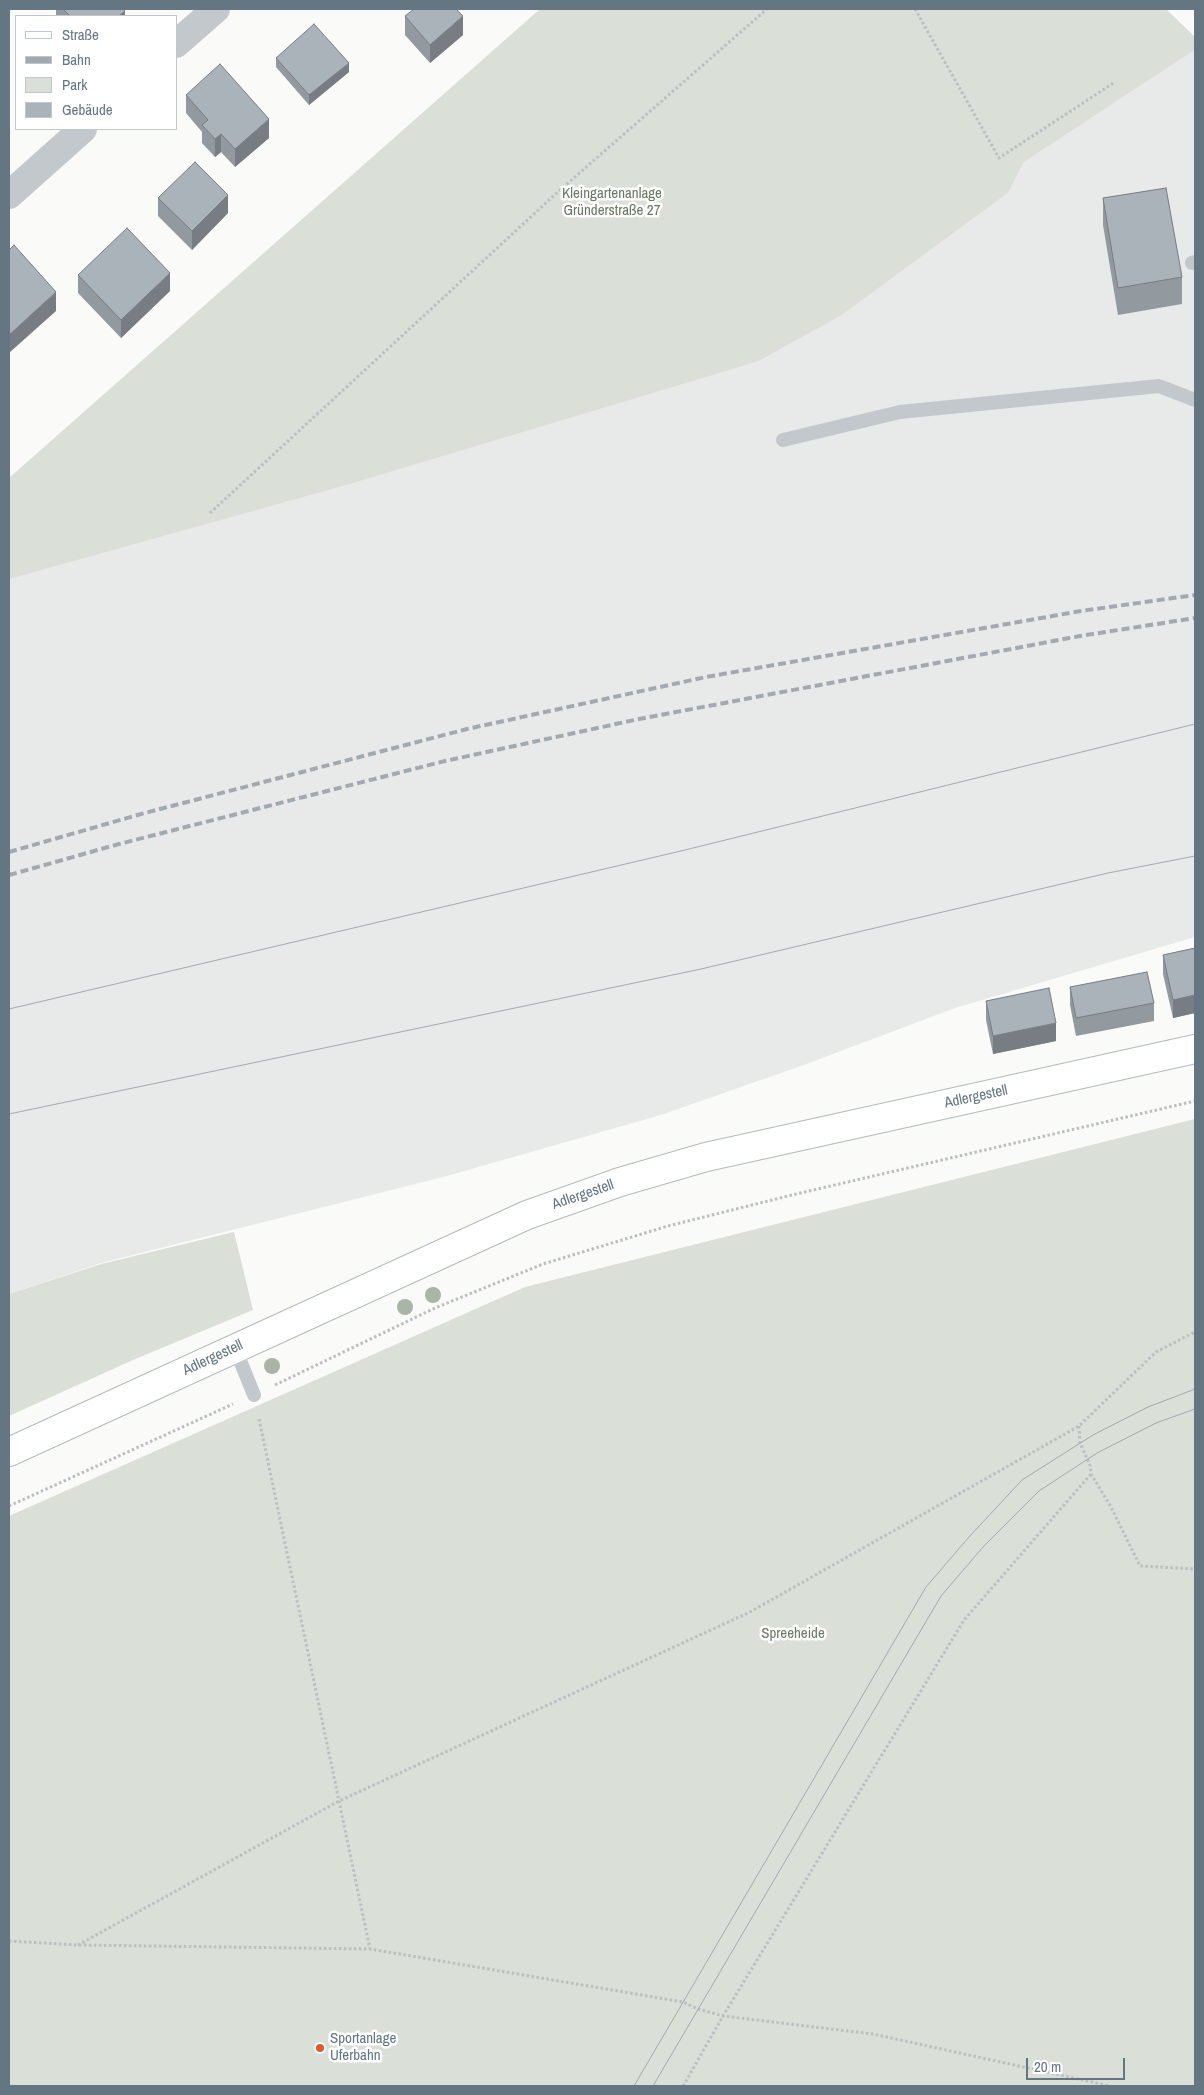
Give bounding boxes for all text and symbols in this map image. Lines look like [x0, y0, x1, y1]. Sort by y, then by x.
legend [15, 15, 178, 130]
text: Straße [62, 24, 99, 45]
text: Bahn [62, 49, 91, 70]
text: Park [62, 74, 87, 95]
text: Gebäude [62, 99, 113, 120]
park label: Kleingartenanlage Gründerstraße 27 [562, 185, 662, 220]
street label: Adlergestell [943, 1082, 1009, 1112]
street label: Adlergestell [550, 1176, 616, 1214]
street label: Adlergestell [180, 1336, 246, 1380]
park label: Spreeheide [761, 1625, 825, 1643]
place label: Sportanlage Uferbahn [330, 2030, 396, 2065]
marker: Sportanlage Uferbahn [314, 2042, 326, 2054]
scale bar [1029, 2048, 1128, 2080]
text: 20 m [1034, 2056, 1061, 2077]

